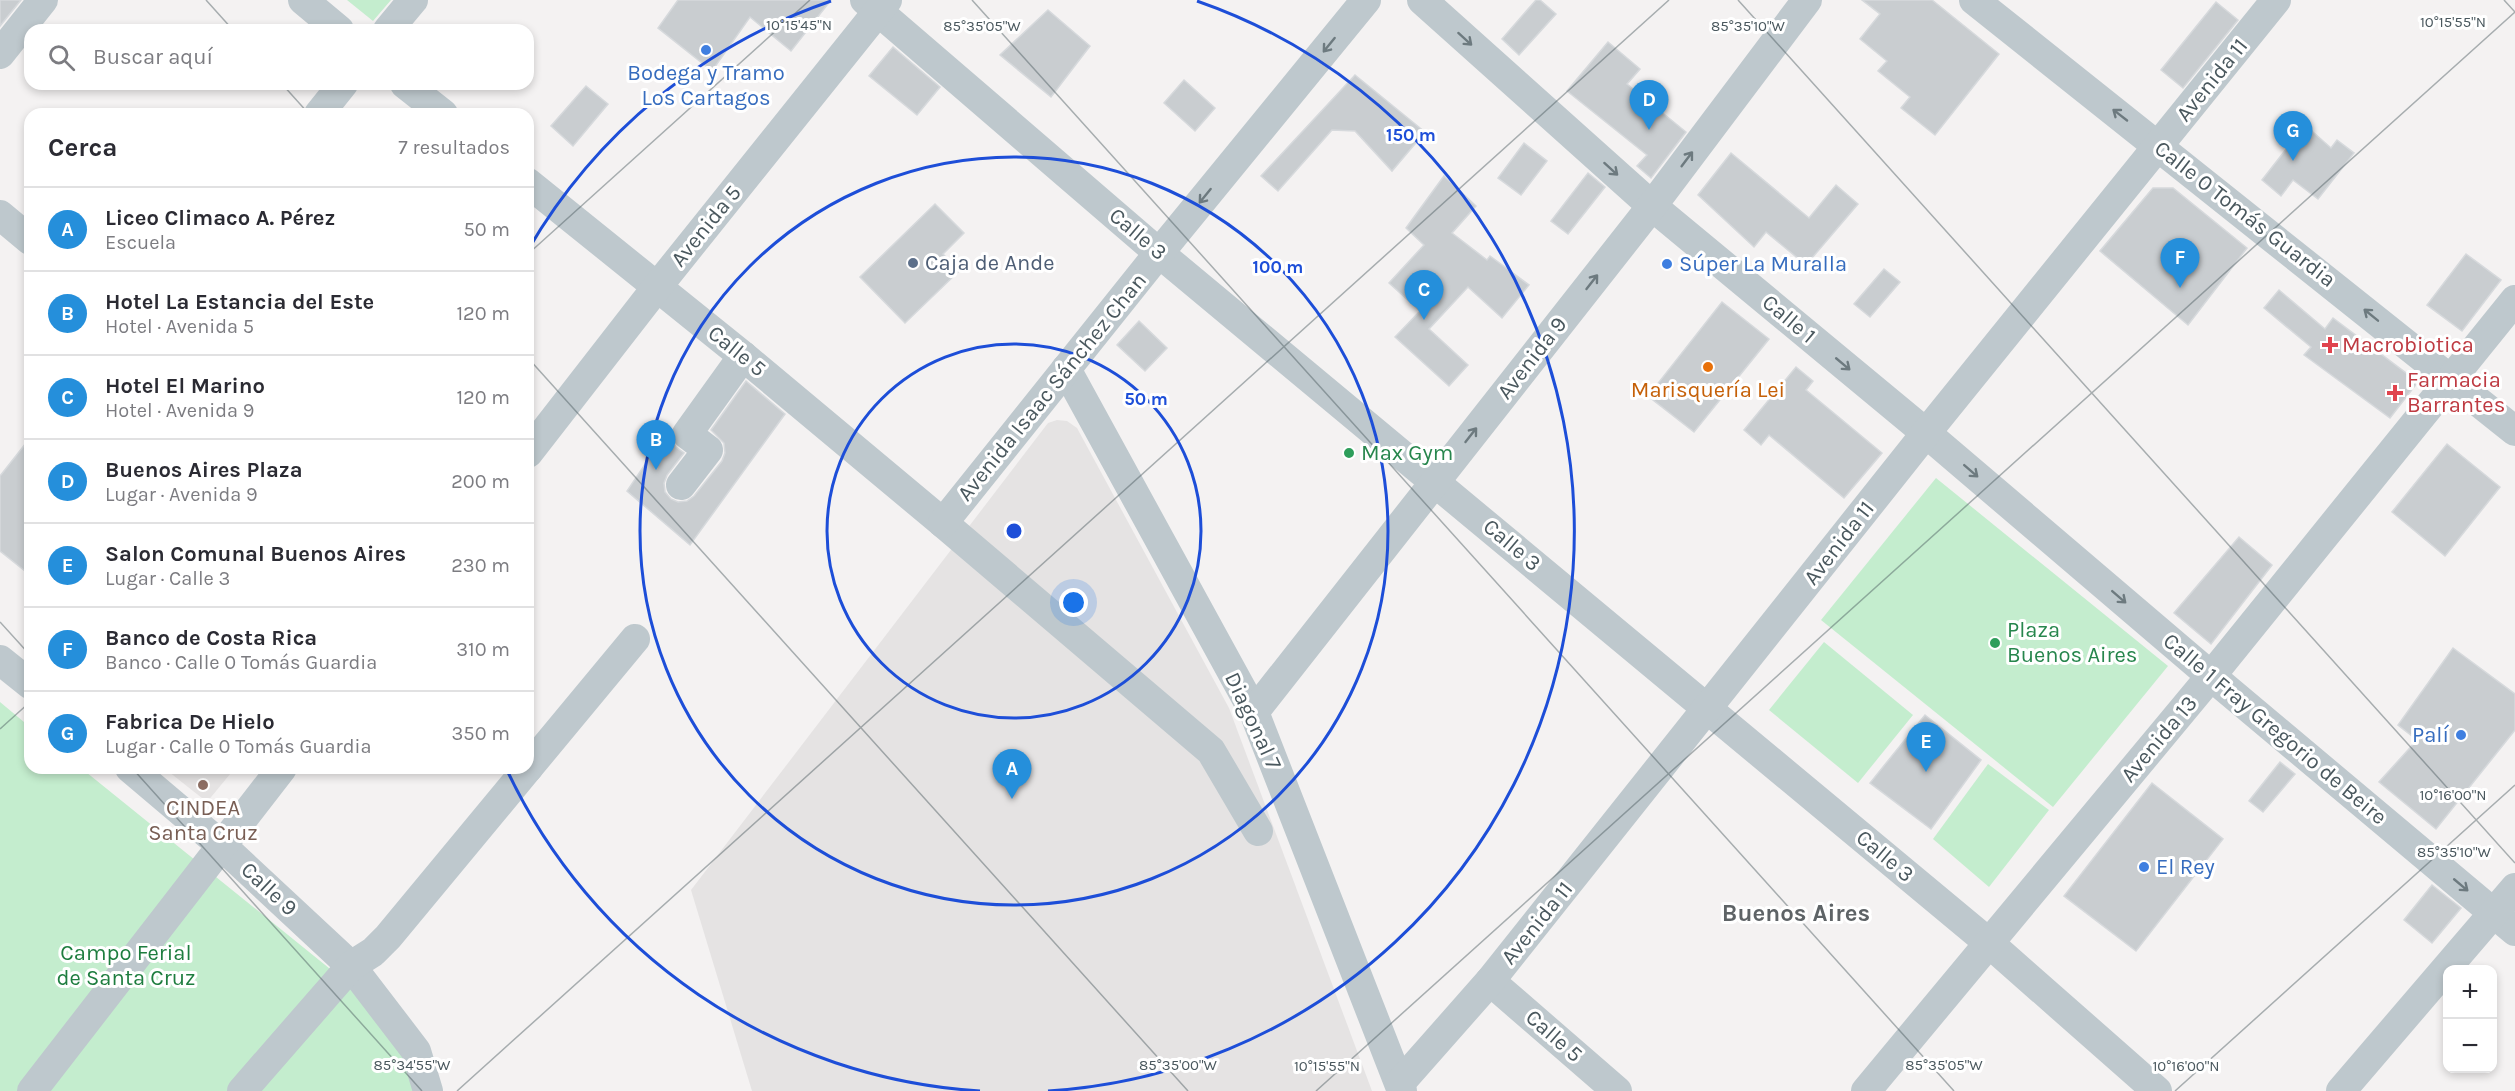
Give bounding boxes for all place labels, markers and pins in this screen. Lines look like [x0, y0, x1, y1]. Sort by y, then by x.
marker: Bodega y Tramo Los Cartagos [699, 43, 713, 57]
place label: Bodega y Tramo Los Cartagos [627, 60, 785, 111]
pin: D [1630, 80, 1668, 130]
pin: G [2274, 112, 2312, 161]
pin: F [2160, 238, 2200, 288]
place label: Caja de Ande [925, 250, 1055, 276]
place label: Súper La Muralla [1679, 251, 1847, 277]
marker: Caja de Ande [906, 256, 920, 270]
marker: Súper La Muralla [1660, 257, 1674, 271]
pin: C [1404, 270, 1444, 320]
place label: Macrobiotica [2342, 332, 2474, 358]
marker: Macrobiotica [2323, 338, 2337, 352]
marker: Marisquería Lei [1701, 360, 1715, 374]
place label: Farmacia Barrantes [2407, 367, 2505, 418]
place label: Marisquería Lei [1631, 377, 1785, 403]
marker: Farmacia Barrantes [2388, 386, 2402, 400]
pin: B [636, 420, 676, 470]
place label: Max Gym [1361, 440, 1453, 466]
marker: Max Gym [1342, 446, 1356, 460]
centre of rings [1004, 521, 1024, 541]
place label: Plaza Buenos Aires [2007, 617, 2137, 668]
marker: Plaza Buenos Aires [1988, 636, 2002, 650]
pin: E [1906, 722, 1946, 772]
place label: Palí [2412, 722, 2449, 748]
marker: Palí [2454, 728, 2468, 742]
pin: A [992, 750, 1032, 799]
marker: CINDEA Santa Cruz [196, 778, 210, 792]
place label: CINDEA Santa Cruz [148, 795, 258, 846]
place label: El Rey [2156, 854, 2215, 880]
marker: El Rey [2137, 860, 2151, 874]

